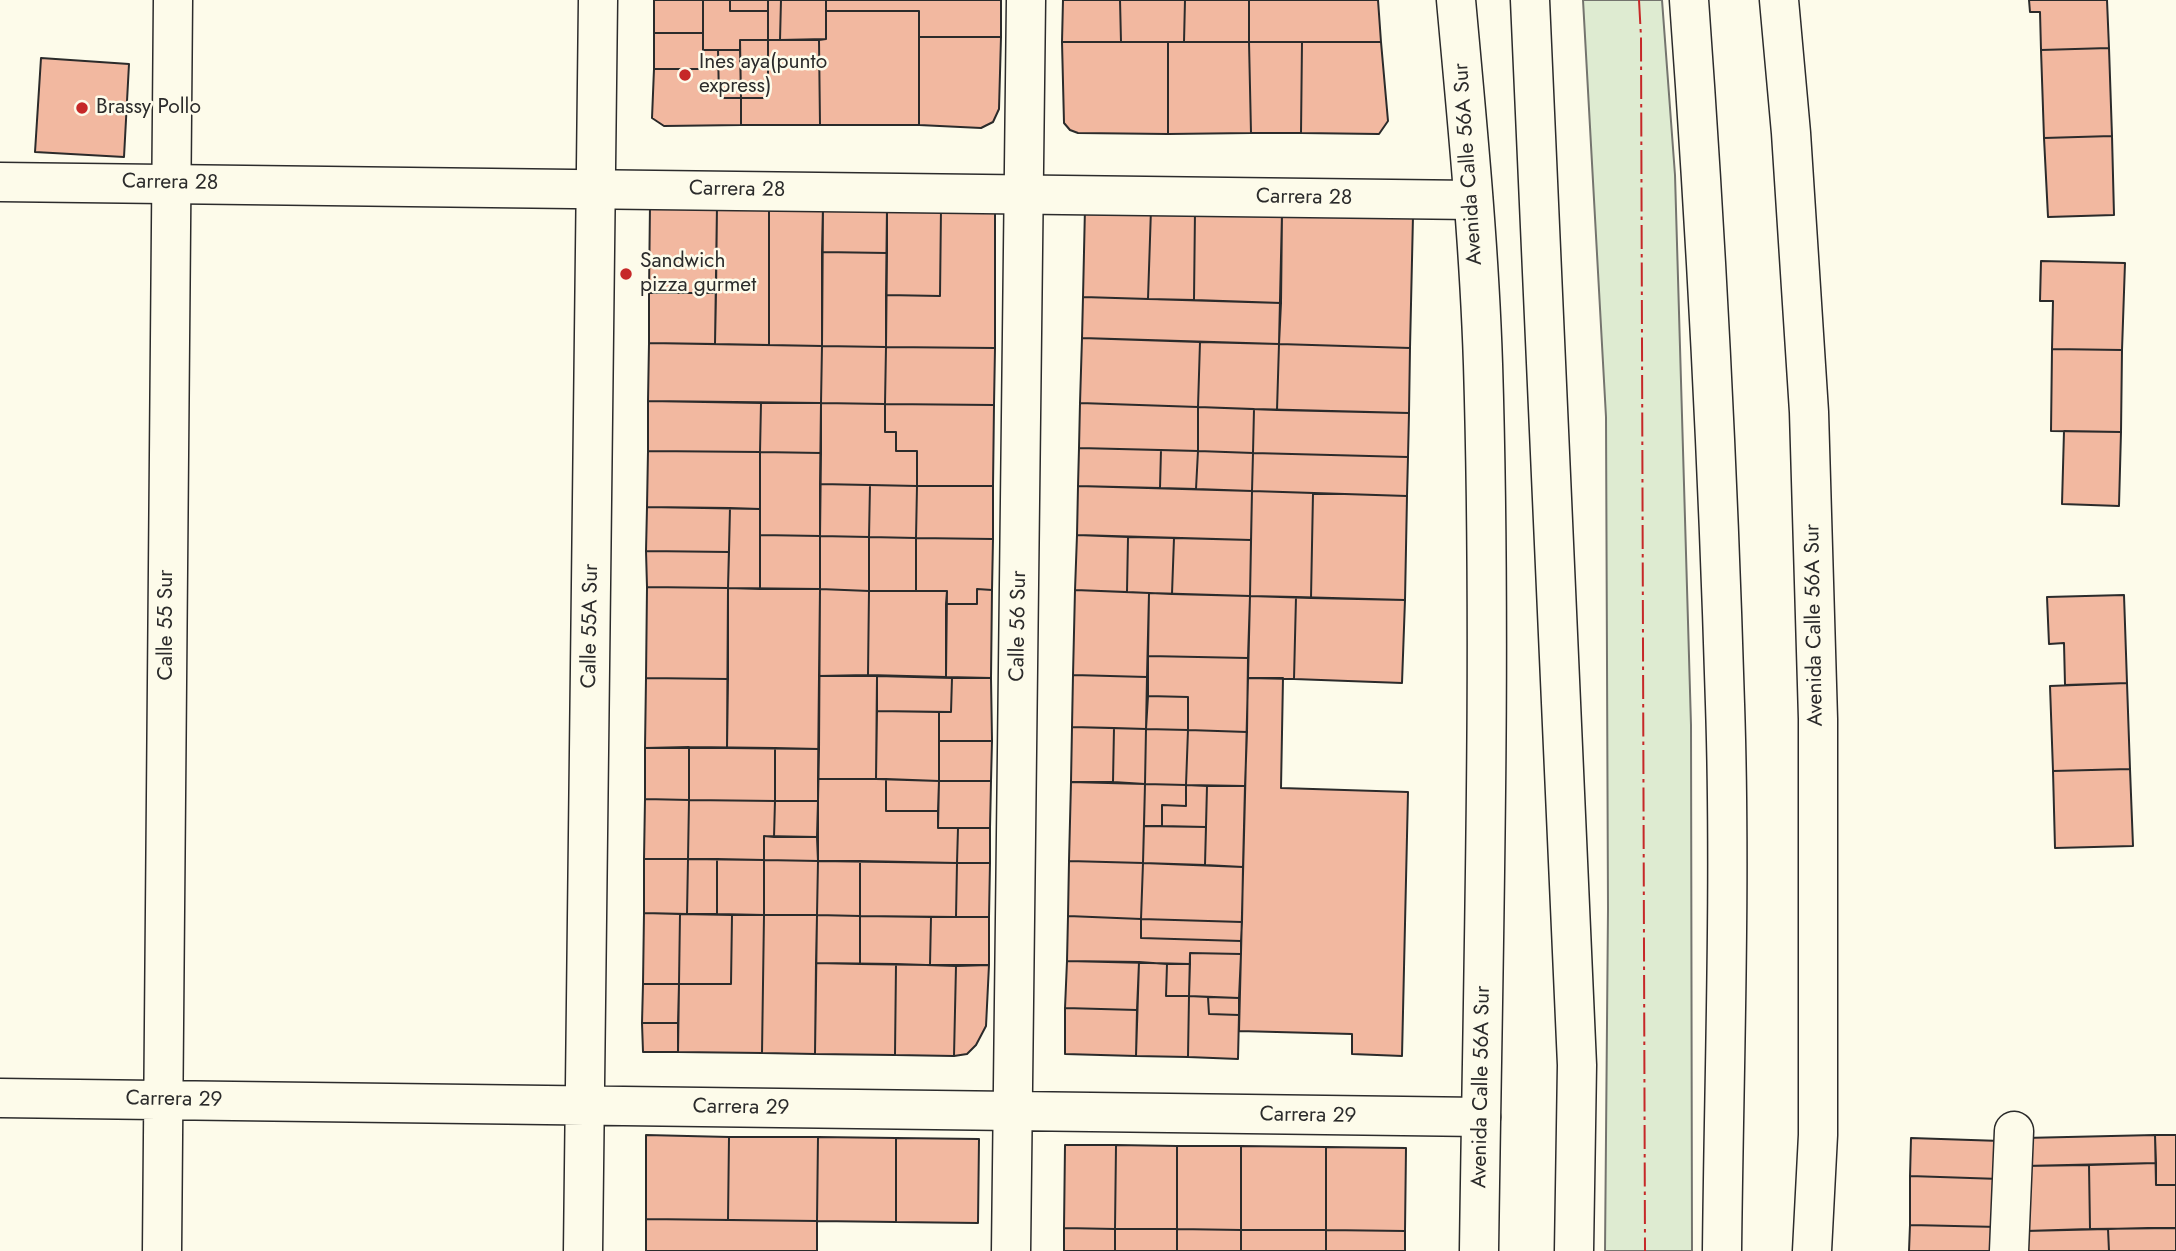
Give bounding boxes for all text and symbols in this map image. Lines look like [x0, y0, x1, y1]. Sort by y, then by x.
place label: Ines aya(punto express) [699, 50, 827, 100]
street label: Avenida Calle 56A Sur [1449, 62, 1489, 266]
marker: Ines aya(punto express) [677, 67, 693, 83]
place label: Brassy Pollo [96, 95, 201, 121]
marker: Brassy Pollo [74, 100, 90, 116]
street label: Carrera 28 [122, 170, 218, 196]
street label: Carrera 28 [689, 177, 785, 203]
street label: Carrera 28 [1256, 185, 1352, 211]
place label: Sandwich pizza gurmet [640, 249, 756, 299]
marker: Sandwich pizza gurmet [618, 266, 634, 282]
street label: Avenida Calle 56A Sur [1801, 524, 1829, 726]
street label: Calle 55A Sur [577, 563, 605, 689]
street label: Calle 55 Sur [154, 570, 180, 680]
street label: Calle 56 Sur [1005, 570, 1033, 682]
street label: Avenida Calle 56A Sur [1468, 986, 1496, 1188]
street label: Carrera 29 [125, 1087, 223, 1113]
street label: Carrera 29 [692, 1095, 790, 1121]
street label: Carrera 29 [1259, 1103, 1357, 1129]

